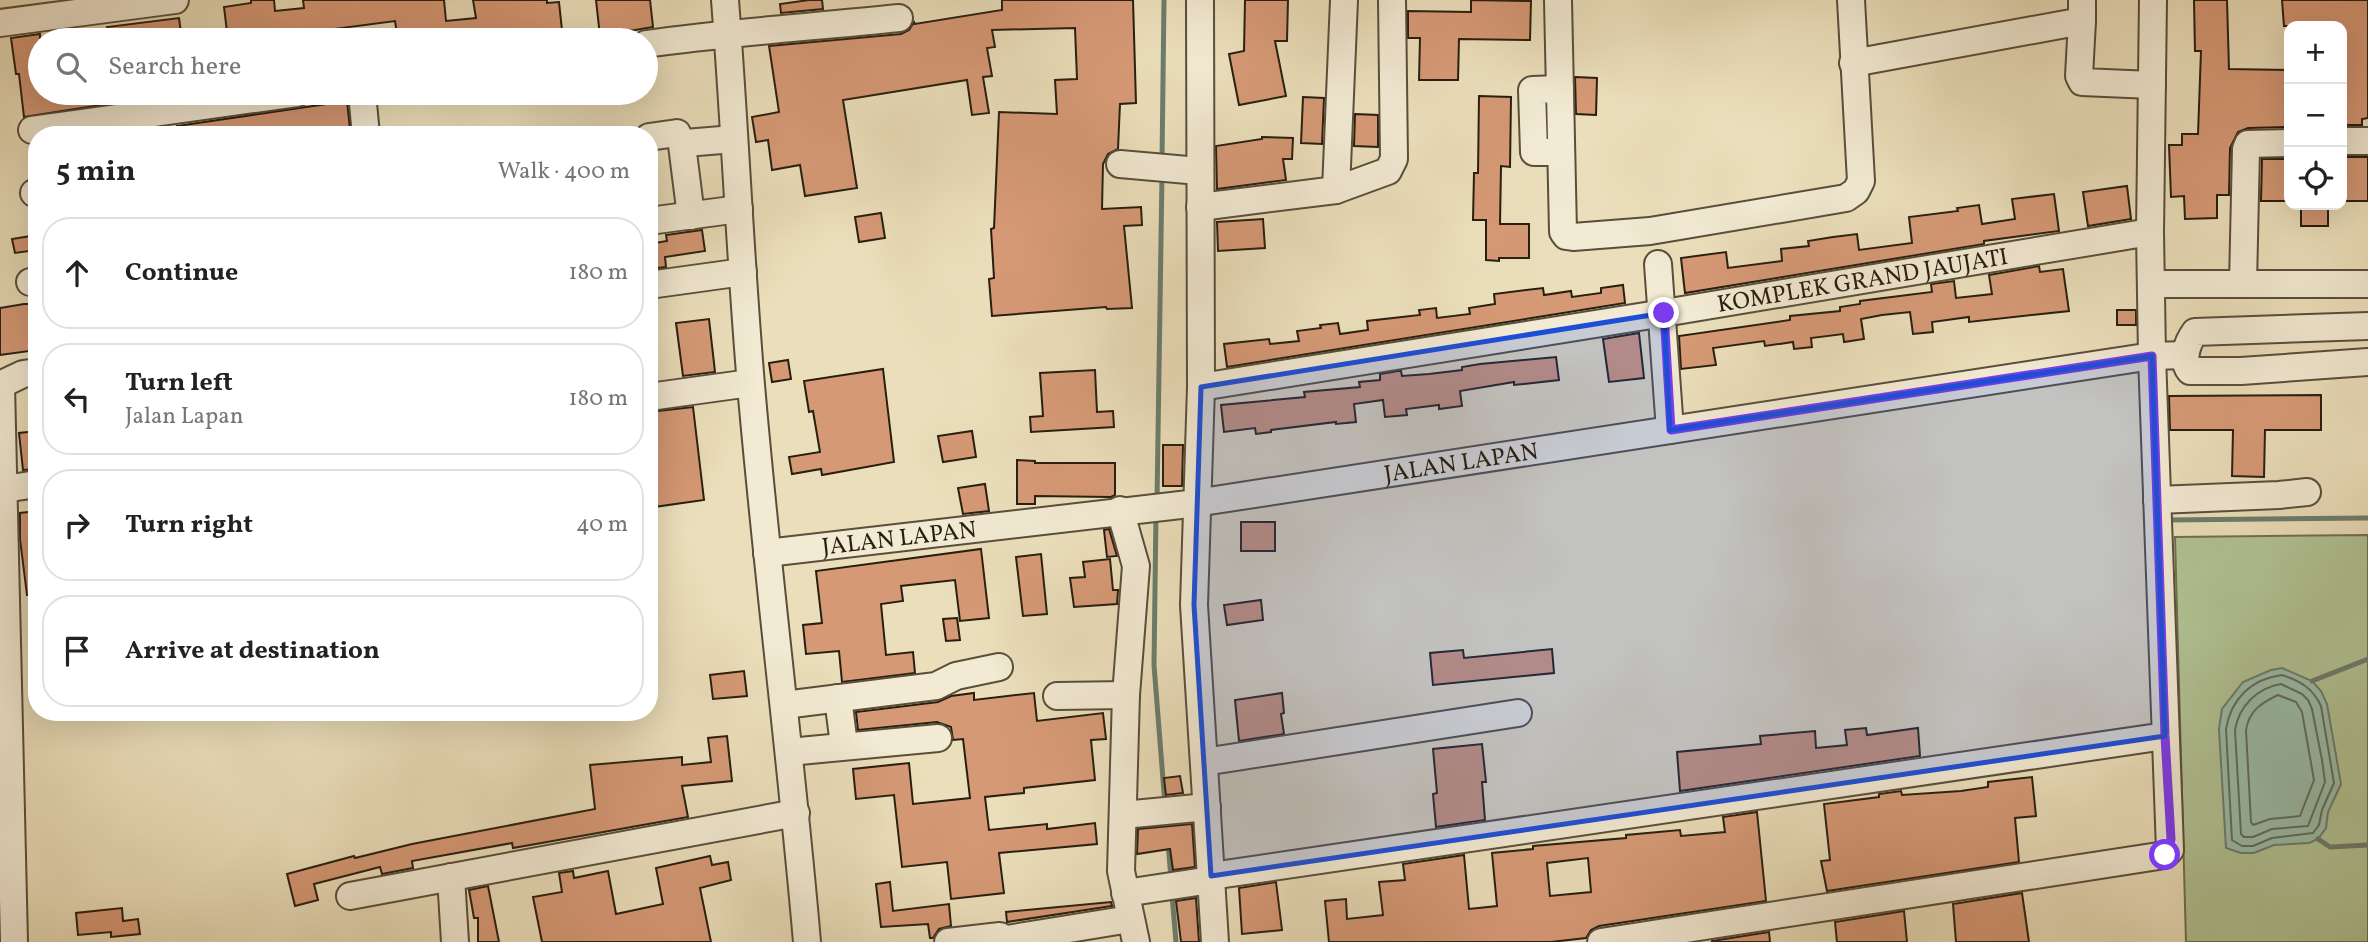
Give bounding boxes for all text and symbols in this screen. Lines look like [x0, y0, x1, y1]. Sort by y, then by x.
map controls [2284, 21, 2347, 210]
button: + [2284, 21, 2347, 84]
search box [28, 28, 658, 105]
icon: search [52, 48, 90, 86]
text: Search here [108, 49, 241, 85]
button: − [2284, 84, 2347, 147]
button: locate [2284, 147, 2347, 210]
text: 5 min [56, 151, 136, 193]
text: Walk · 400 m [498, 156, 630, 188]
street label: KOMPLEK GRAND JAUJATI [1715, 241, 2011, 323]
icon: ahead [58, 254, 96, 292]
text: Continue [125, 255, 238, 291]
text: 180 m [569, 257, 628, 289]
route end [1648, 297, 1679, 328]
text: Turn left [125, 365, 233, 401]
icon: left [58, 380, 96, 418]
text: 180 m [569, 383, 628, 415]
text: Jalan Lapan [125, 401, 243, 433]
street label: JALAN LAPAN [1382, 436, 1541, 493]
icon: right [58, 506, 96, 544]
text: Turn right [125, 507, 253, 543]
text: 40 m [576, 509, 628, 541]
street label: JALAN LAPAN [820, 514, 979, 566]
icon: arrive [58, 632, 96, 670]
text: Arrive at destination [125, 633, 380, 669]
route start [2149, 839, 2180, 870]

